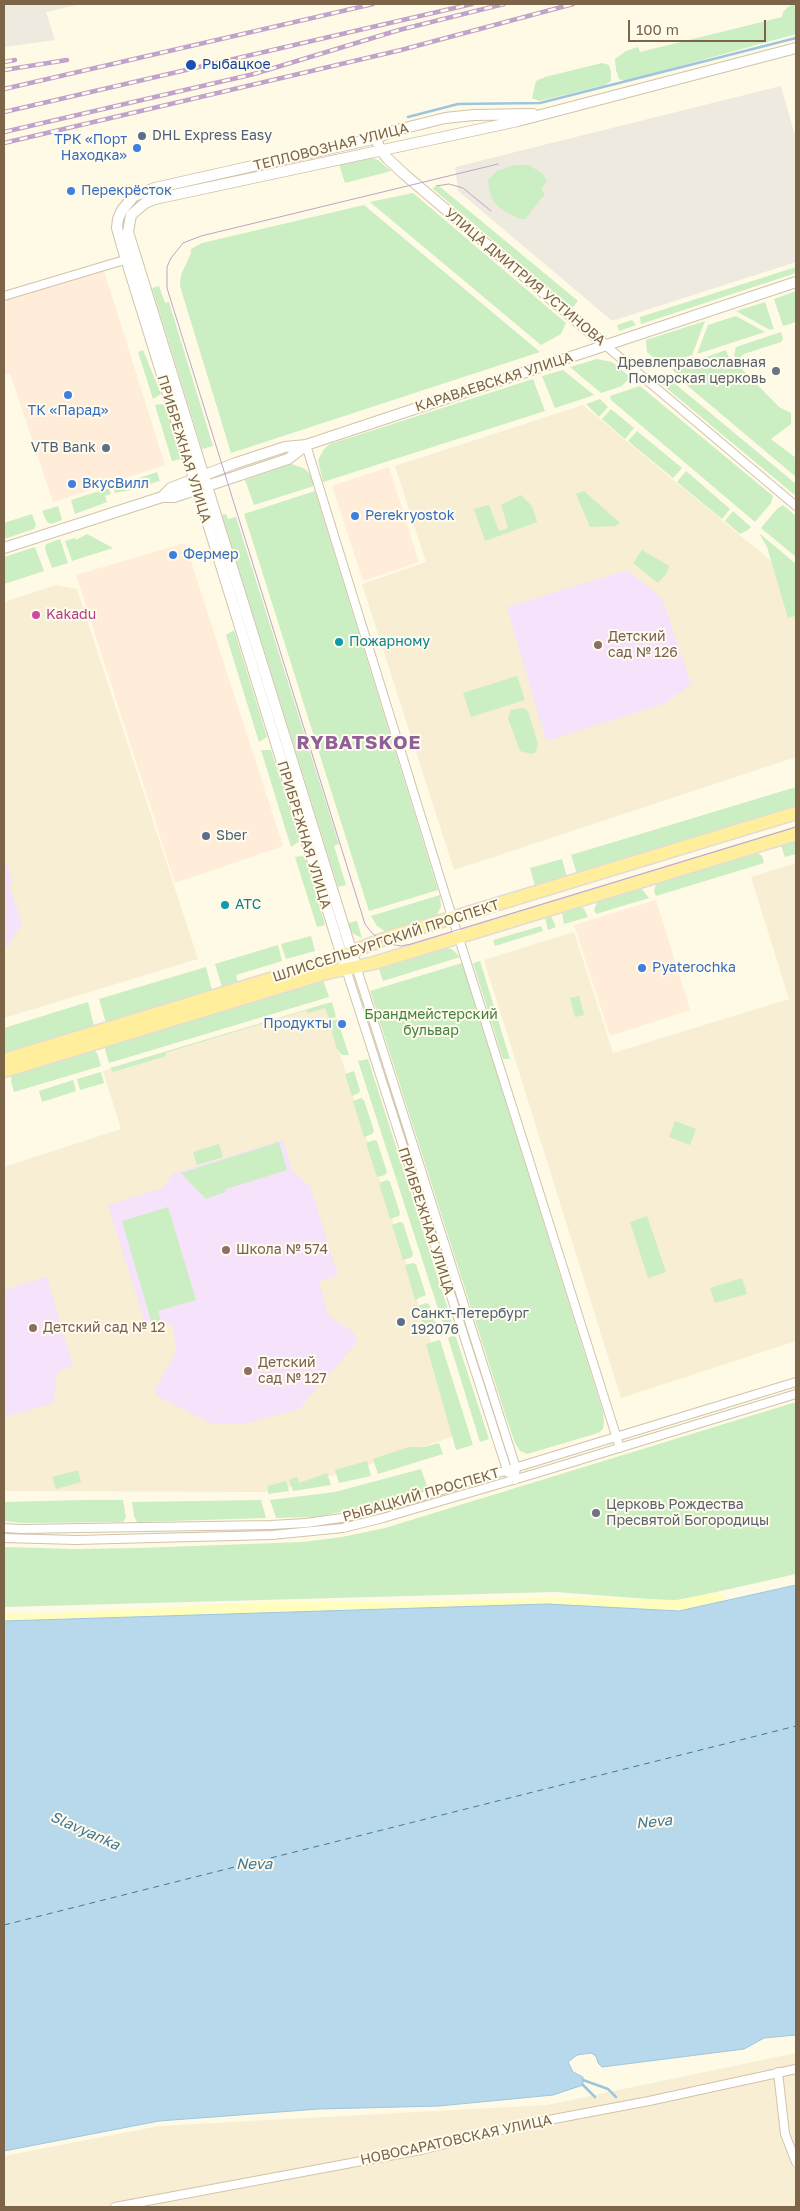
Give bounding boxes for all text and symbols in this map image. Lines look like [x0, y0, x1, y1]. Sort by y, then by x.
scale bar [630, 10, 768, 42]
text: 100 m [636, 20, 679, 38]
place label: Рыбацкое [202, 57, 271, 73]
marker: Рыбацкое [184, 58, 198, 72]
street label: ТЕПЛОВОЗНАЯ УЛИЦА [252, 120, 410, 174]
place label: DHL Express Easy [152, 128, 272, 144]
marker: DHL Express Easy [136, 130, 148, 142]
place label: ТРК «Порт Находка» [54, 132, 127, 164]
marker: ТРК «Порт Находка» [131, 142, 143, 154]
place label: Перекрёсток [81, 183, 172, 199]
marker: Перекрёсток [65, 185, 77, 197]
street label: УЛИЦА ДМИТРИЯ УСТИНОВА [441, 205, 609, 349]
street label: КАРАВАЕВСКАЯ УЛИЦА [413, 349, 575, 415]
place label: Древлеправославная Поморская церковь [618, 355, 766, 388]
marker: Древлеправославная Поморская церковь [770, 365, 782, 377]
street label: ПРИБРЕЖНАЯ УЛИЦА [154, 373, 214, 525]
marker: ТК «Парад» [62, 389, 74, 401]
place label: ТК «Парад» [28, 403, 108, 419]
place label: VTB Bank [31, 440, 96, 456]
marker: VTB Bank [100, 442, 112, 454]
place label: ВкусВилл [82, 476, 149, 492]
marker: ВкусВилл [66, 478, 78, 490]
place label: Perekryostok [365, 508, 455, 524]
marker: Perekryostok [349, 510, 361, 522]
place label: Фермер [183, 547, 239, 563]
marker: Фермер [167, 549, 179, 561]
place label: Kakadu [46, 607, 96, 623]
marker: Kakadu [30, 609, 42, 621]
place label: Детский сад № 126 [608, 629, 678, 662]
place label: Пожарному [349, 634, 430, 650]
marker: Пожарному [333, 636, 345, 648]
marker: Детский сад № 126 [592, 639, 604, 651]
district label: RYBATSKOE [295, 732, 423, 754]
street label: ПРИБРЕЖНАЯ УЛИЦА [274, 759, 334, 911]
place label: Sber [216, 828, 247, 844]
marker: Sber [200, 830, 212, 842]
street label: ШЛИССЕЛЬБУРГСКИЙ ПРОСПЕКТ [271, 896, 501, 986]
place label: АТС [235, 897, 261, 913]
marker: АТС [219, 899, 231, 911]
place label: Pyaterochka [652, 960, 736, 976]
marker: Pyaterochka [636, 962, 648, 974]
park label: Брандмейстерский бульвар [364, 1007, 498, 1040]
place label: Продукты [263, 1016, 332, 1032]
marker: Продукты [336, 1018, 348, 1030]
street label: ПРИБРЕЖНАЯ УЛИЦА [394, 1145, 458, 1297]
place label: Школа № 574 [236, 1242, 328, 1258]
marker: Школа № 574 [220, 1244, 232, 1256]
place label: Санкт-Петербург 192076 [411, 1306, 529, 1338]
marker: Санкт-Петербург 192076 [395, 1316, 407, 1328]
place label: Детский сад № 12 [43, 1320, 165, 1336]
marker: Детский сад № 12 [27, 1322, 39, 1334]
place label: Детский сад № 127 [258, 1355, 327, 1388]
marker: Детский сад № 127 [242, 1365, 254, 1377]
street label: РЫБАЦКИЙ ПРОСПЕКТ [341, 1465, 501, 1525]
place label: Церковь Рождества Пресвятой Богородицы [606, 1497, 769, 1530]
marker: Церковь Рождества Пресвятой Богородицы [590, 1507, 602, 1519]
water label: Slavyanka [48, 1808, 122, 1854]
water label: Neva [635, 1811, 673, 1833]
water label: Neva [236, 1855, 272, 1873]
street label: НОВОСАРАТОВСКАЯ УЛИЦА [359, 2111, 553, 2169]

